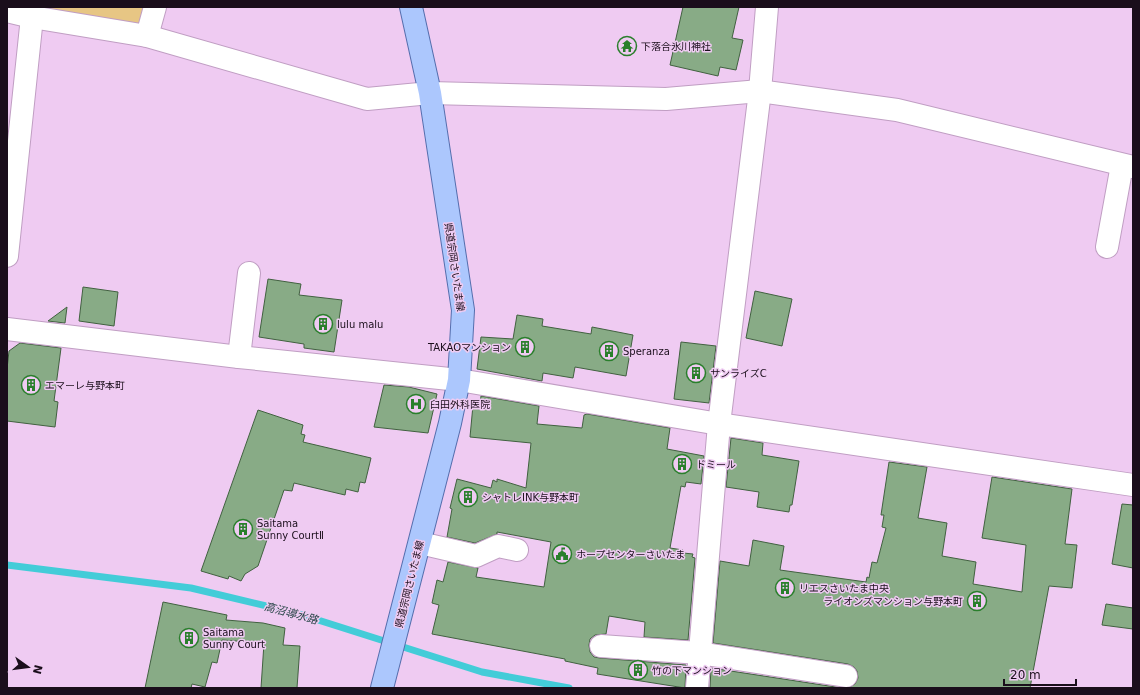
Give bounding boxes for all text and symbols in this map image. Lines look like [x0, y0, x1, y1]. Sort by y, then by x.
temple icon: 下落合氷川神社 [616, 35, 638, 57]
place label: 下落合氷川神社 [641, 41, 711, 52]
street label: 県道宗岡さいたま線 [443, 222, 466, 312]
building icon: lulu malu [312, 313, 334, 335]
place label: lulu malu [337, 319, 383, 330]
building icon: TAKAOマンション [514, 336, 536, 358]
building icon: Speranza [598, 340, 620, 362]
place label: TAKAOマンション [427, 342, 511, 353]
place label: Speranza [623, 346, 670, 357]
building icon: サンライズC [685, 362, 707, 384]
place label: サンライズC [710, 368, 767, 379]
building icon: エマーレ与野本町 [20, 374, 42, 396]
place label: エマーレ与野本町 [45, 380, 125, 391]
hospital icon: 臼田外科医院 [405, 393, 427, 415]
place label: 臼田外科医院 [430, 399, 490, 410]
building icon: ドミール [671, 453, 693, 475]
place label: ドミール [696, 459, 736, 470]
building icon: シャトレINK与野本町 [457, 486, 479, 508]
place label: シャトレINK与野本町 [482, 492, 579, 503]
building icon: Saitama Sunny CourtⅡ [232, 518, 254, 540]
place label: Saitama Sunny CourtⅡ [257, 518, 324, 541]
street label: 県道宗岡さいたま線 [393, 539, 426, 629]
public building icon: ホープセンターさいたま [551, 543, 573, 565]
place label: ホープセンターさいたま [576, 549, 685, 560]
building icon: リエスさいたま中央 [774, 577, 796, 599]
place label: リエスさいたま中央 [799, 583, 890, 594]
building icon: ライオンズマンション与野本町 [966, 590, 988, 612]
place label: ライオンズマンション与野本町 [823, 596, 963, 607]
water label: 高沼導水路 [263, 600, 320, 627]
building icon: Saitama Sunny Court [178, 627, 200, 649]
place label: Saitama Sunny Court [203, 627, 265, 650]
north arrow [8, 647, 48, 687]
building icon: 竹の下マンション [627, 659, 649, 681]
scale bar [1004, 661, 1076, 687]
text: N [30, 663, 45, 675]
place label: 竹の下マンション [652, 665, 732, 676]
text: 20 m [1010, 668, 1041, 682]

